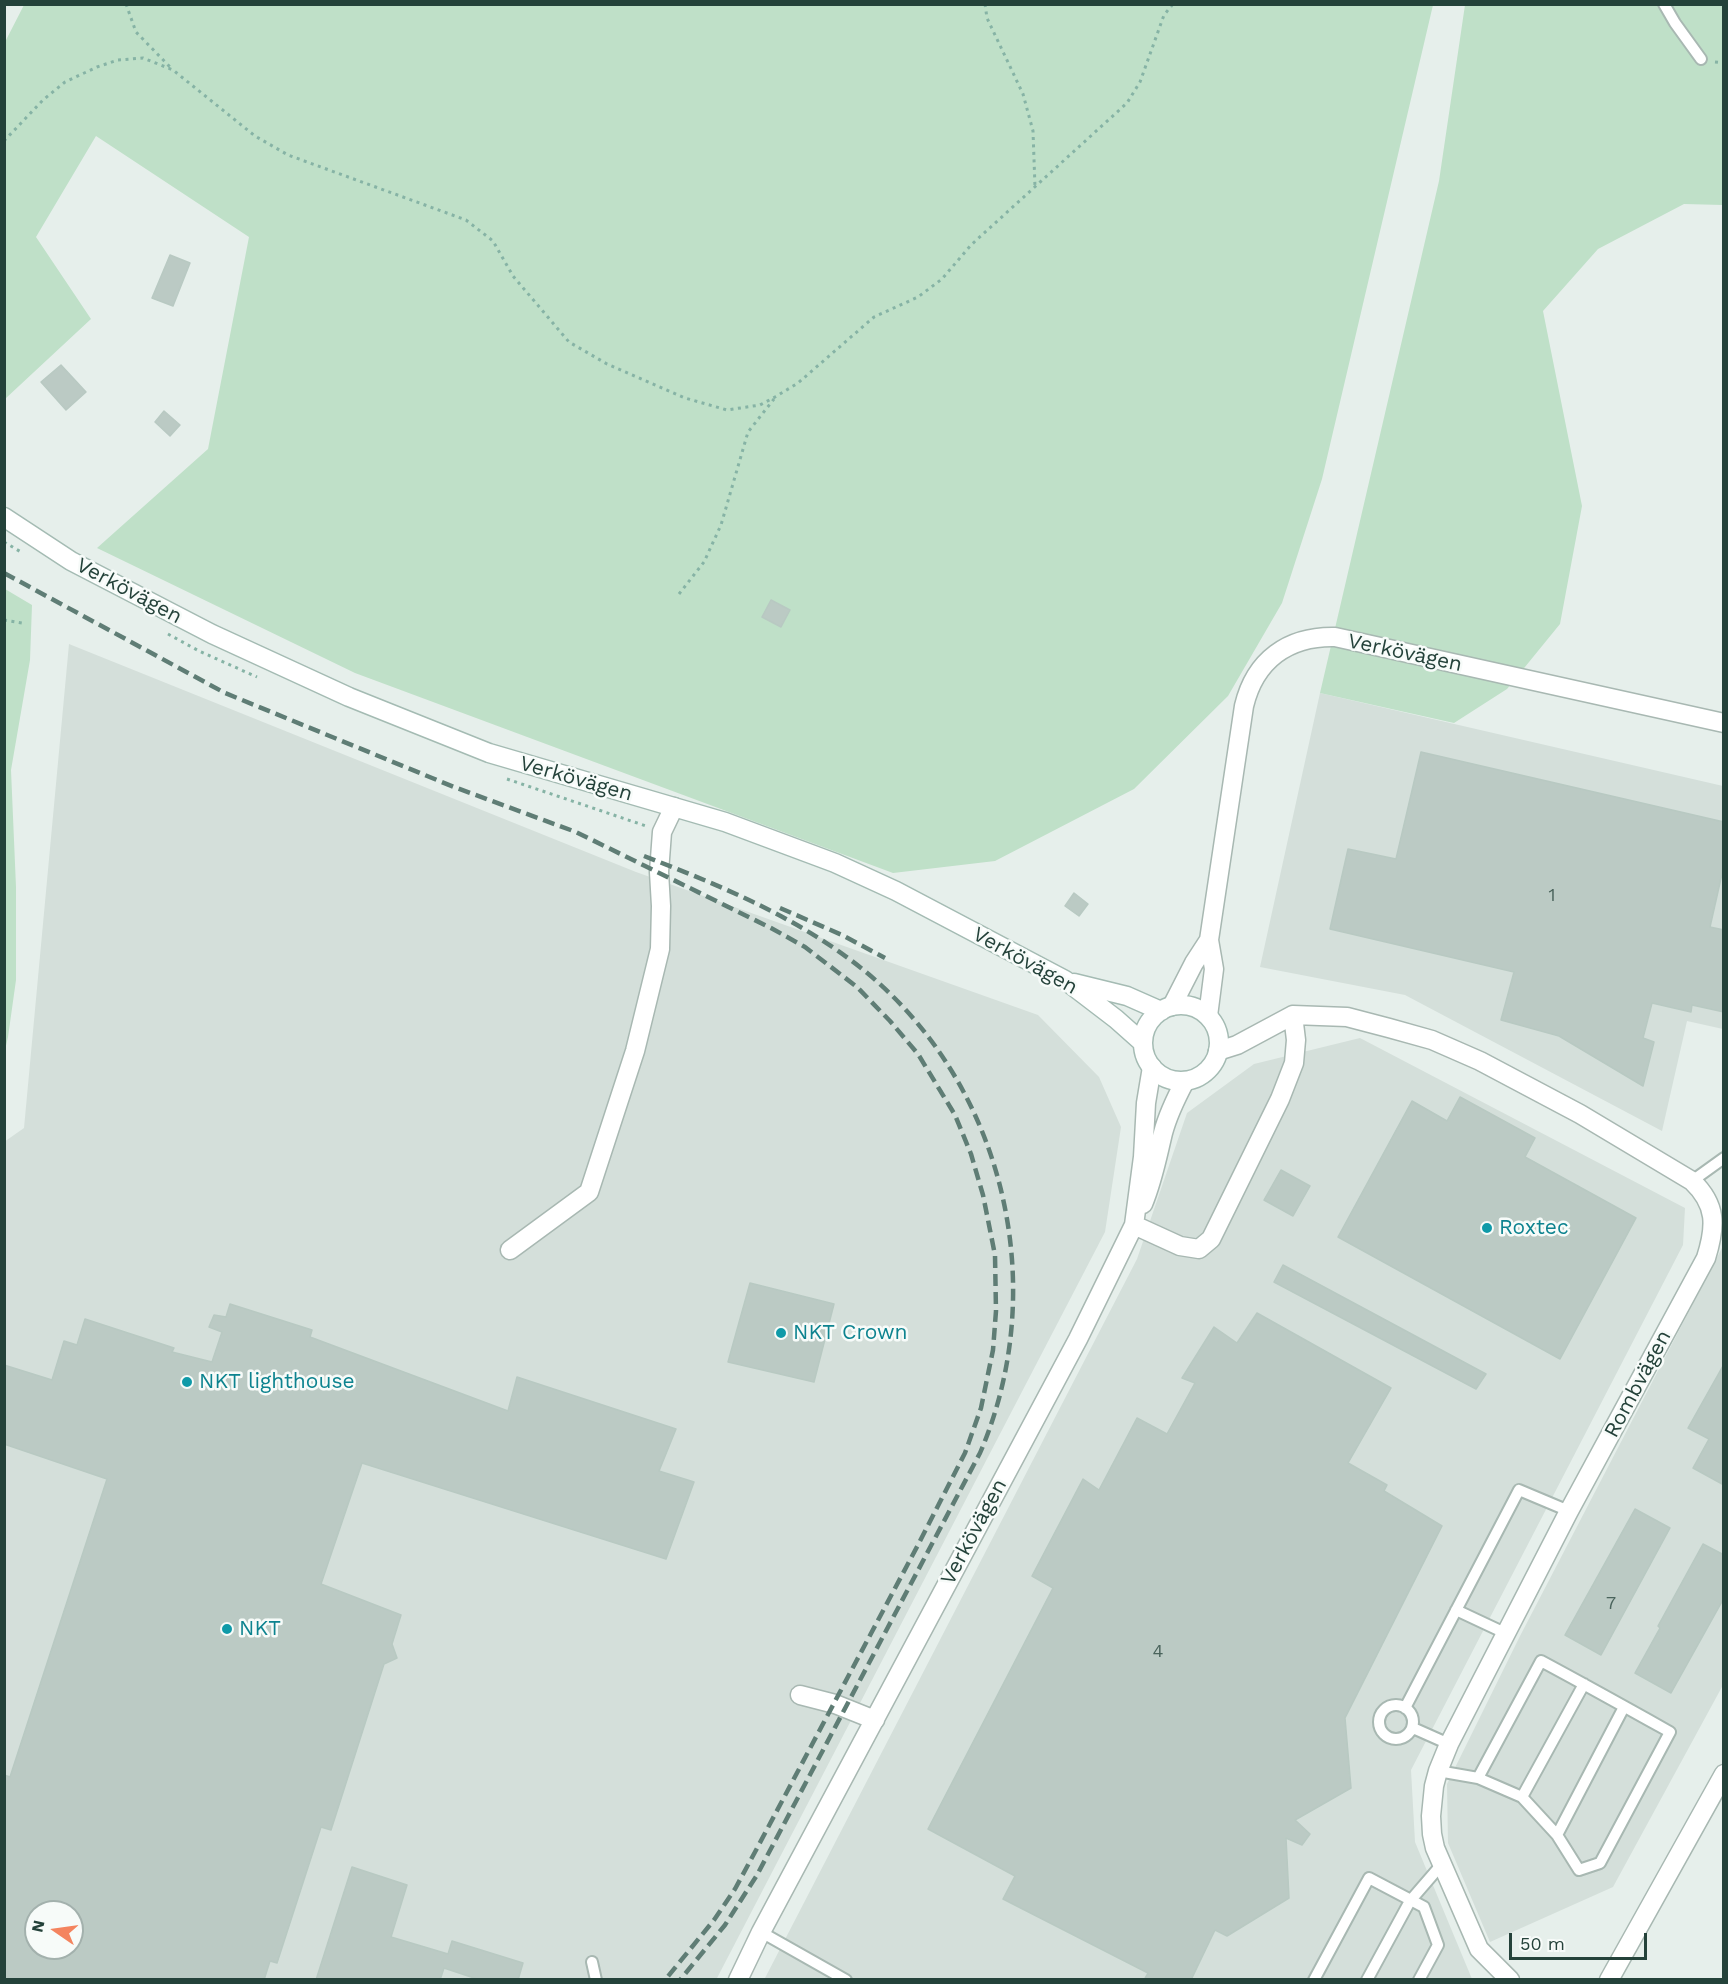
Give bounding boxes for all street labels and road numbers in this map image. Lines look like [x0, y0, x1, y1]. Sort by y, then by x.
street label: Verkövägen [72, 553, 186, 629]
street label: Verkövägen [1346, 629, 1464, 677]
street label: Verkövägen [517, 751, 635, 807]
street label: Verkövägen [968, 922, 1082, 1000]
street label: Rombvägen [1599, 1326, 1677, 1442]
street label: Verkövägen [936, 1475, 1012, 1589]

